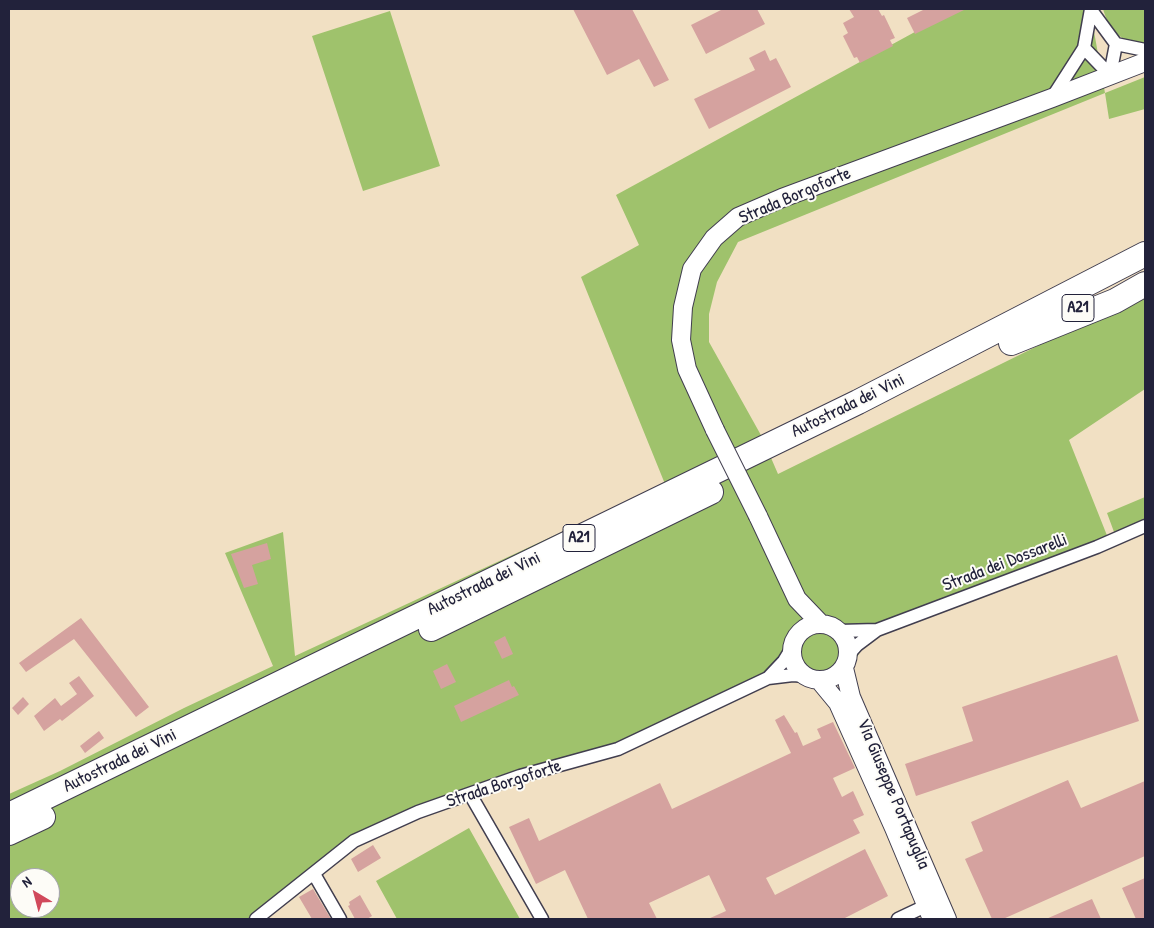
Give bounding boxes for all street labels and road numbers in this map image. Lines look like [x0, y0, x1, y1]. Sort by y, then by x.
street label: Strada Borgoforte [736, 163, 854, 229]
road number: A21 [1062, 294, 1094, 322]
street label: Autostrada dei Vini [788, 369, 908, 443]
road number: A21 [563, 524, 595, 552]
street label: Strada dei Dossarelli [940, 529, 1070, 597]
street label: Autostrada dei Vini [424, 547, 544, 621]
street label: Via Giuseppe Portapuglia [852, 716, 934, 872]
street label: Autostrada dei Vini [60, 724, 180, 798]
street label: Strada Borgoforte [444, 755, 564, 813]

